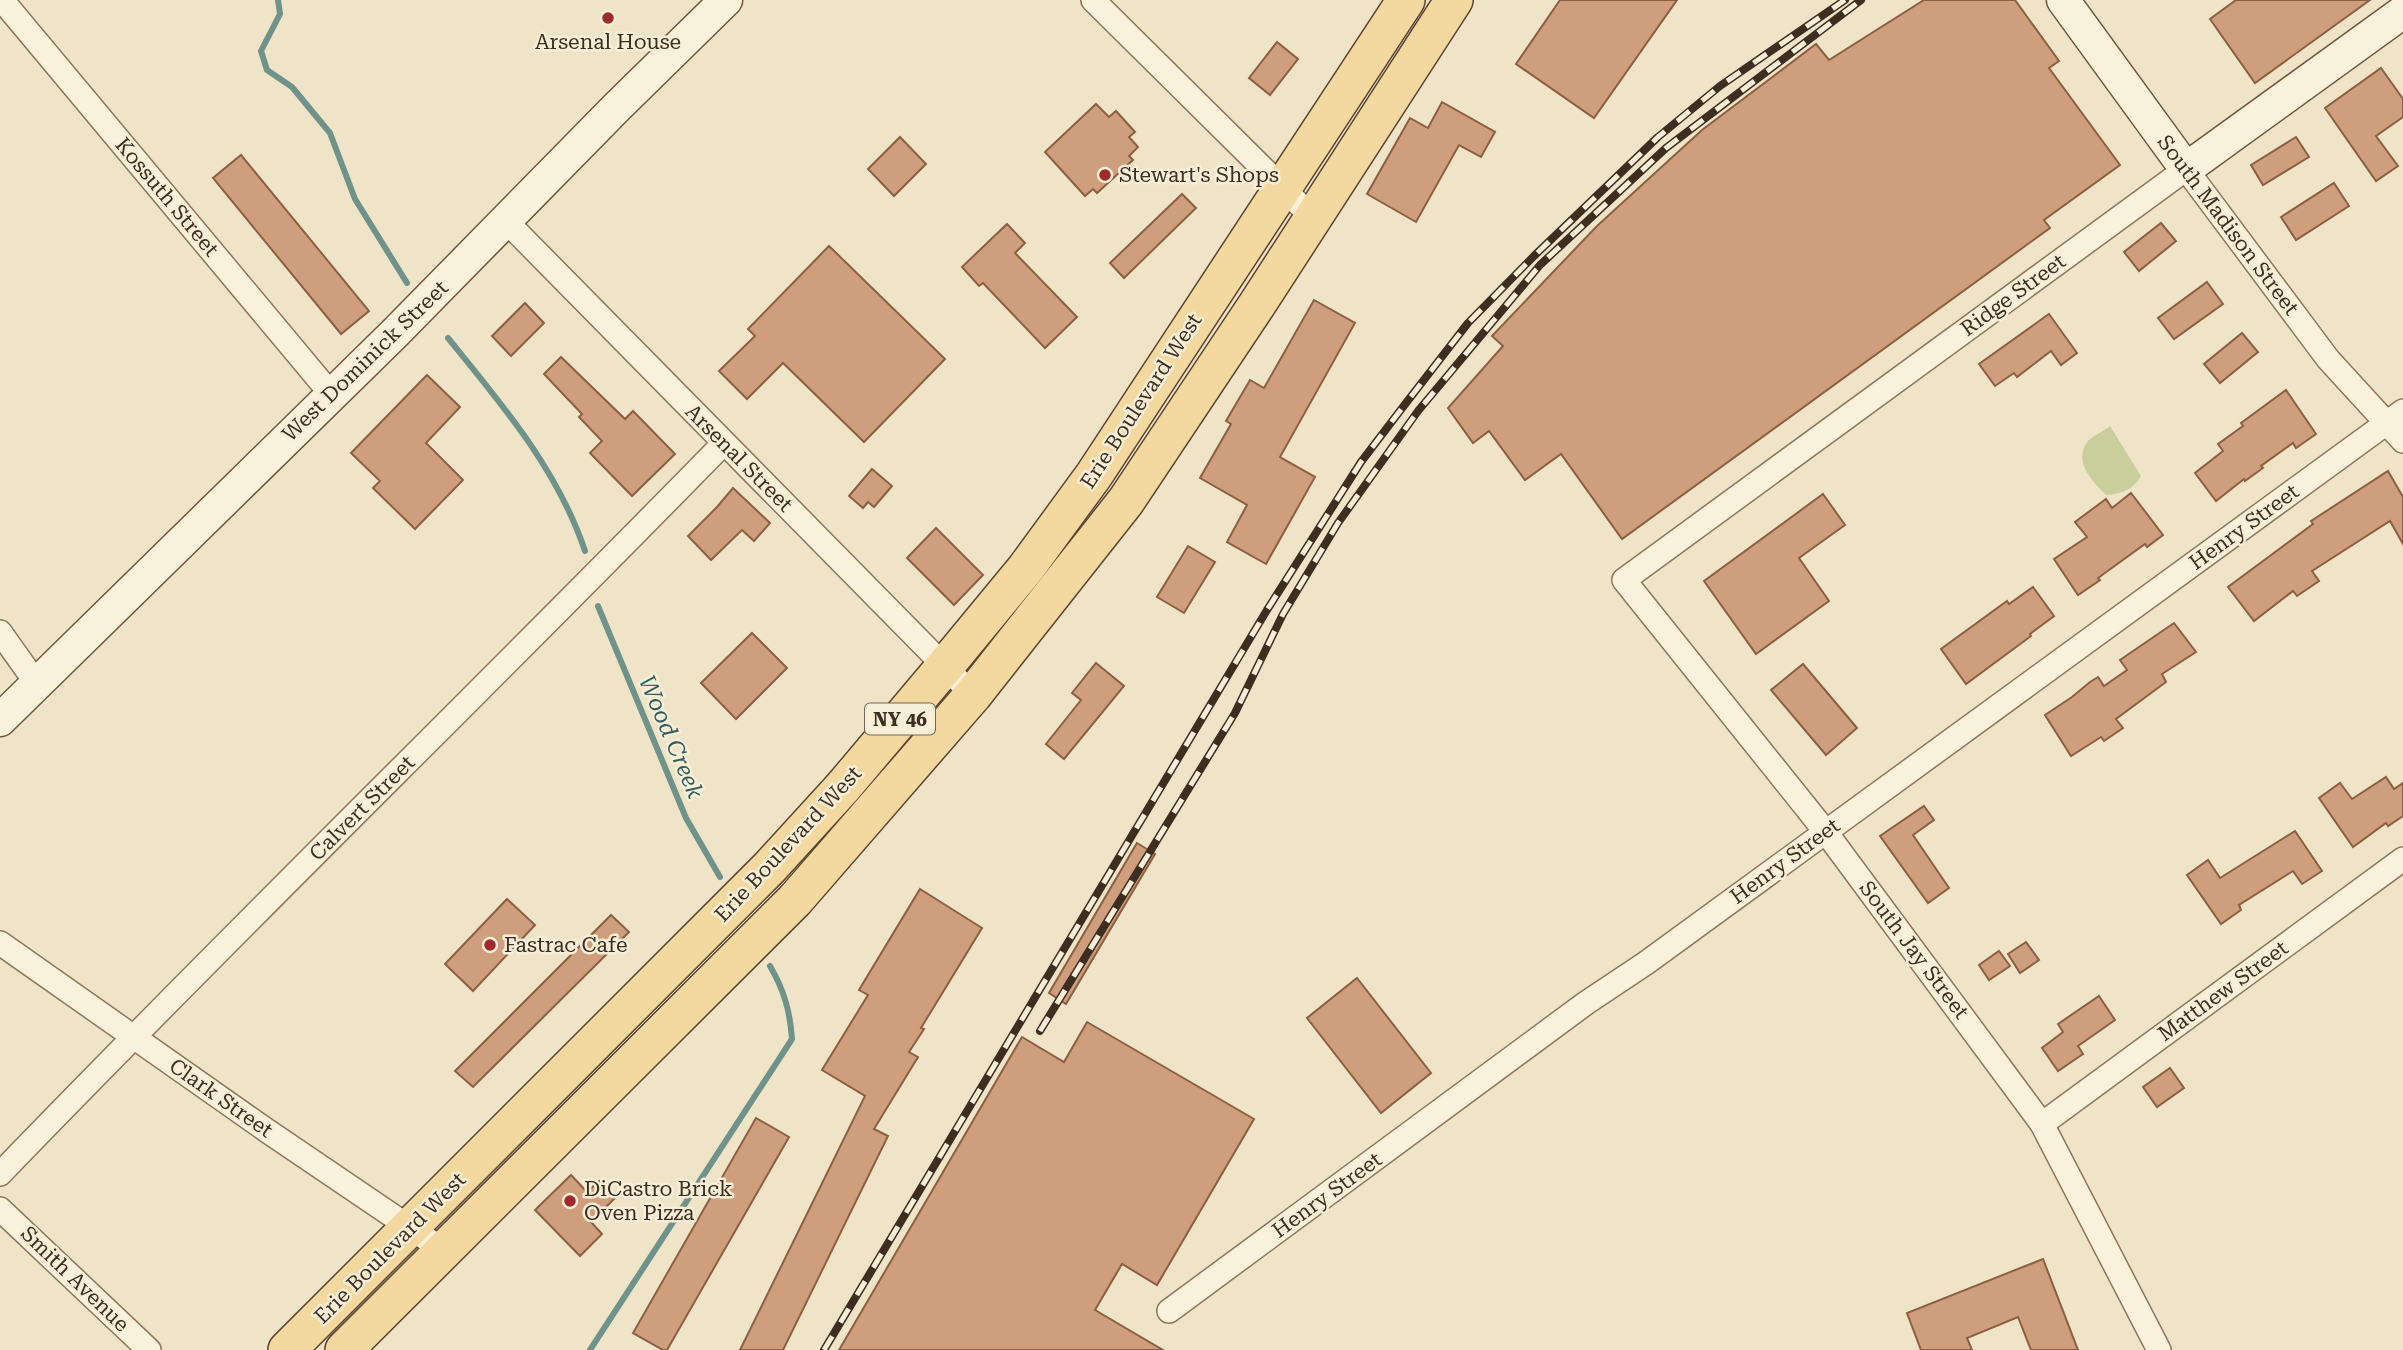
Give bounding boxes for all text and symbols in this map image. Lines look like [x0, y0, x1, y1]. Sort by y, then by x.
marker: Arsenal House [600, 10, 616, 26]
place label: Arsenal House [535, 30, 681, 54]
street label: South Madison Street [2152, 130, 2304, 320]
street label: Kossuth Street [110, 133, 224, 261]
place label: Stewart's Shops [1119, 163, 1279, 187]
marker: Stewart's Shops [1097, 167, 1113, 183]
street label: Ridge Street [1956, 249, 2070, 341]
street label: West Dominick Street [277, 275, 453, 446]
street label: Erie Boulevard West [1075, 309, 1207, 493]
street label: Arsenal Street [680, 399, 798, 517]
street label: Henry Street [2185, 479, 2304, 575]
water label: Wood Creek [633, 671, 709, 803]
road number: NY 46 [865, 704, 935, 734]
street label: Calvert Street [305, 750, 420, 865]
street label: Erie Boulevard West [710, 761, 866, 927]
street label: Henry Street [1726, 813, 1845, 909]
street label: South Jay Street [1854, 876, 1974, 1024]
place label: Fastrac Cafe [504, 933, 627, 957]
street label: Matthew Street [2153, 936, 2293, 1046]
marker: Fastrac Cafe [482, 937, 498, 953]
street label: Clark Street [165, 1054, 277, 1142]
street label: Henry Street [1268, 1147, 1387, 1243]
street label: Erie Boulevard West [310, 1167, 471, 1328]
place label: DiCastro Brick Oven Pizza [584, 1177, 732, 1225]
marker: DiCastro Brick Oven Pizza [562, 1193, 578, 1209]
street label: Smith Avenue [16, 1221, 134, 1337]

